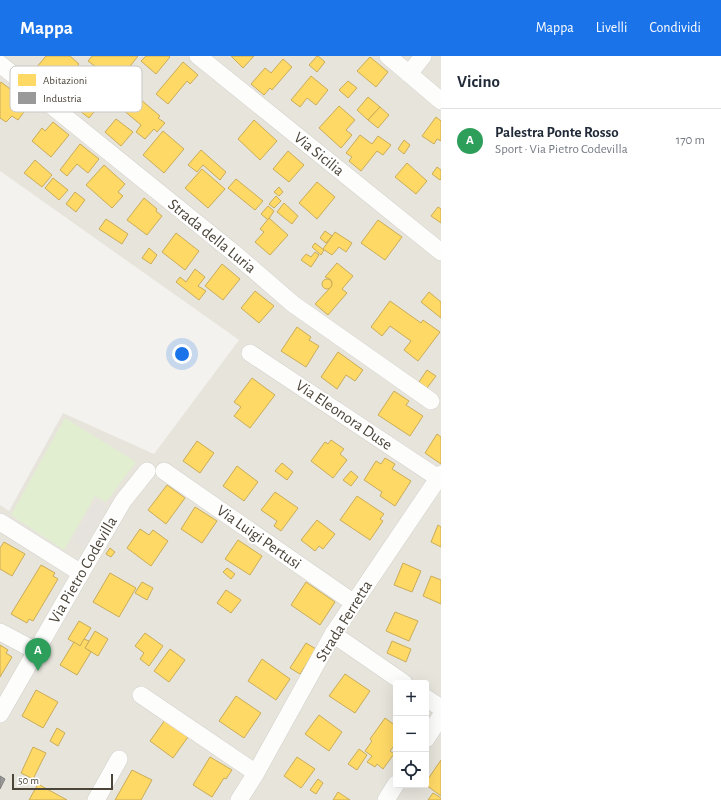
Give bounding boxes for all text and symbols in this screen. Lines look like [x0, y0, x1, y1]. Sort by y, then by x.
text: Mappa [20, 19, 73, 38]
text: Mappa [536, 21, 574, 35]
text: Livelli [596, 21, 627, 35]
text: Condividi [649, 21, 701, 35]
legend [10, 66, 142, 112]
text: Vicino [457, 73, 500, 90]
text: Abitazioni [43, 75, 87, 86]
text: Industria [43, 93, 82, 104]
text: Palestra Ponte Rosso [495, 125, 619, 140]
street label: Via Sicilia [291, 129, 347, 179]
text: A [466, 134, 474, 147]
text: 170 m [676, 134, 705, 147]
text: Sport · Via Pietro Codevilla [495, 143, 628, 156]
street label: Strada della Luria [165, 196, 259, 276]
your location [172, 344, 192, 364]
street label: Via Eleonora Duse [293, 377, 395, 453]
street label: Via Luigi Pertusi [214, 502, 304, 572]
street label: Via Pietro Codevilla [46, 514, 120, 626]
street label: Strada Ferretta [313, 578, 375, 664]
pin: A [25, 638, 51, 671]
map controls [393, 680, 429, 788]
button: + [393, 680, 429, 716]
button: − [393, 716, 429, 752]
button: locate [393, 752, 429, 788]
scale bar [12, 772, 113, 791]
text: 50 m [18, 775, 39, 786]

